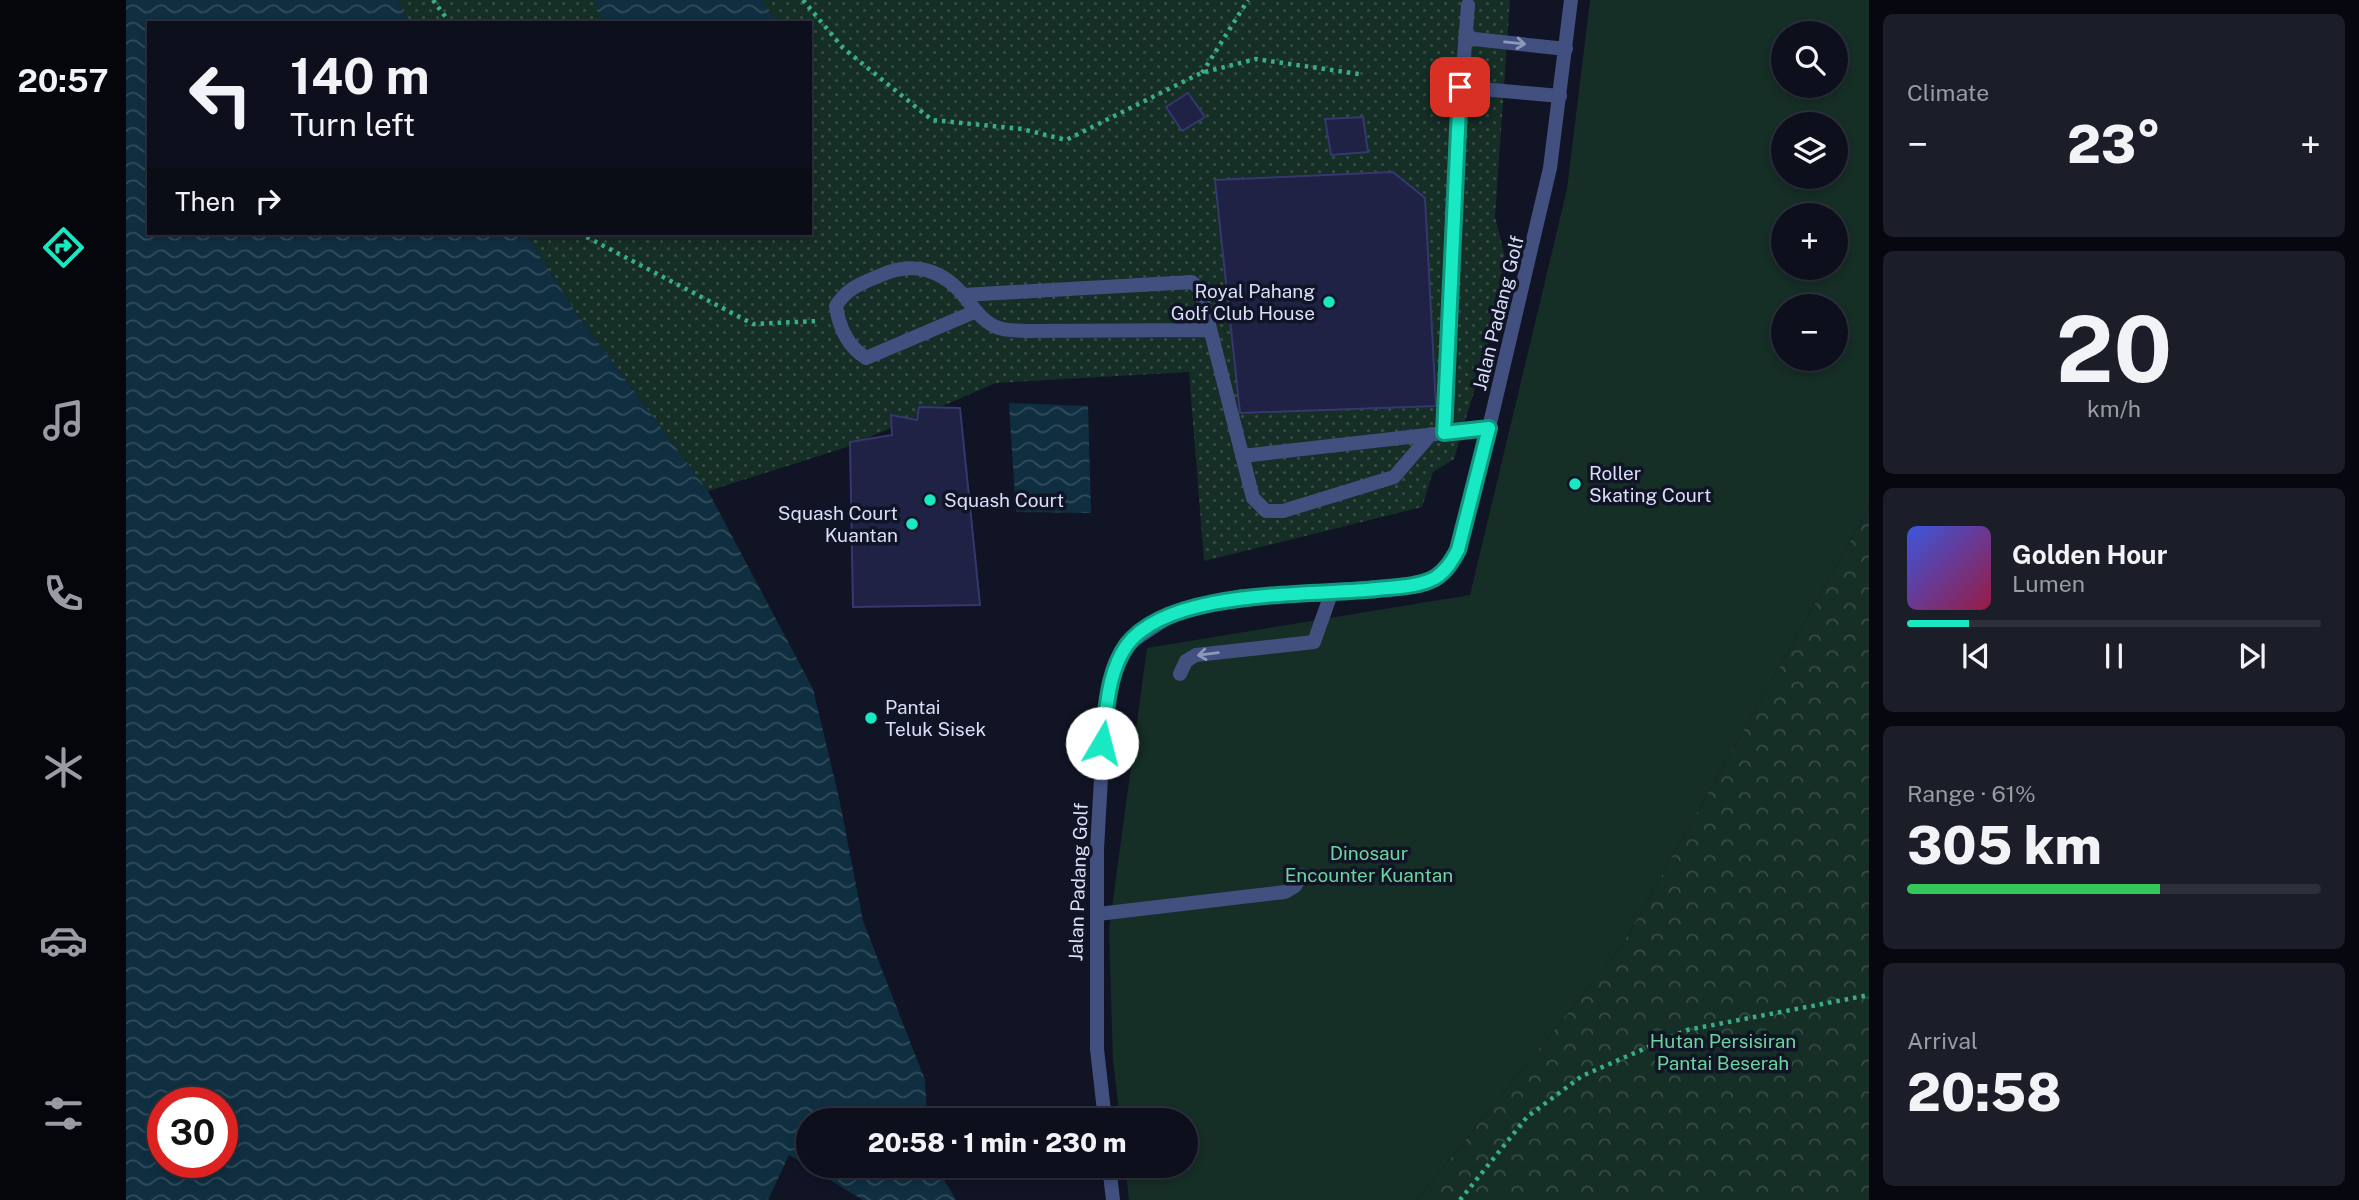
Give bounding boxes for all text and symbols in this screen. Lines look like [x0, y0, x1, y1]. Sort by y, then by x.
map controls [1771, 21, 1848, 371]
button: search [1771, 21, 1848, 98]
one-way arrow [1503, 37, 1526, 50]
text: 140 m [290, 47, 430, 105]
icon: left [175, 49, 266, 140]
pin [1430, 57, 1490, 117]
text: 20:57 [17, 62, 109, 99]
icon: arrive [1441, 68, 1479, 106]
text: Climate [1907, 79, 1989, 106]
text: Turn left [290, 106, 415, 143]
button: layers [1771, 112, 1848, 189]
text: 23° [2067, 114, 2161, 175]
text: − [1907, 122, 1928, 167]
text: + [2300, 122, 2321, 167]
icon: right [249, 182, 287, 220]
text: Then [175, 186, 235, 217]
button: + [1771, 203, 1848, 280]
icon: directions [39, 223, 88, 272]
street label: Jalan Padang Golf [1468, 233, 1528, 393]
place label: Royal Pahang Golf Club House [1171, 280, 1315, 324]
marker: Royal Pahang Golf Club House [1321, 294, 1337, 310]
button: − [1771, 294, 1848, 371]
text: 20 [2056, 296, 2172, 402]
text: km/h [2087, 395, 2141, 422]
icon: music [39, 396, 88, 445]
place label: Roller Skating Court [1589, 462, 1711, 506]
marker: Roller Skating Court [1567, 476, 1583, 492]
place label: Squash Court [944, 489, 1064, 511]
marker: Squash Court [922, 492, 938, 508]
place label: Squash Court Kuantan [778, 502, 898, 546]
marker: Squash Court Kuantan [904, 516, 920, 532]
text: Golden Hour [2012, 539, 2167, 570]
icon: phone [39, 569, 88, 618]
text: Lumen [2012, 570, 2085, 597]
icon: previous [1957, 637, 1995, 675]
icon: pause [2095, 637, 2133, 675]
icon: next [2233, 637, 2271, 675]
one-way arrow [1197, 647, 1220, 660]
place label: Pantai Teluk Sisek [885, 696, 986, 740]
position arrow [1065, 706, 1139, 780]
marker: Pantai Teluk Sisek [863, 710, 879, 726]
icon: climate [39, 743, 88, 792]
text: Range · 61% [1907, 780, 2036, 807]
street label: Jalan Padang Golf [1064, 802, 1092, 962]
text: 305 km [1907, 815, 2102, 876]
park label: Dinosaur Encounter Kuantan [1285, 842, 1453, 886]
icon: car [39, 916, 88, 965]
text: Arrival [1907, 1027, 1978, 1054]
park label: Hutan Persisiran Pantai Beserah [1650, 1030, 1796, 1074]
text: 20:58 [1907, 1062, 2062, 1123]
speed limit sign: 30 [147, 1087, 238, 1178]
icon: filters [39, 1089, 88, 1138]
text: 20:58 · 1 min · 230 m [868, 1127, 1126, 1158]

